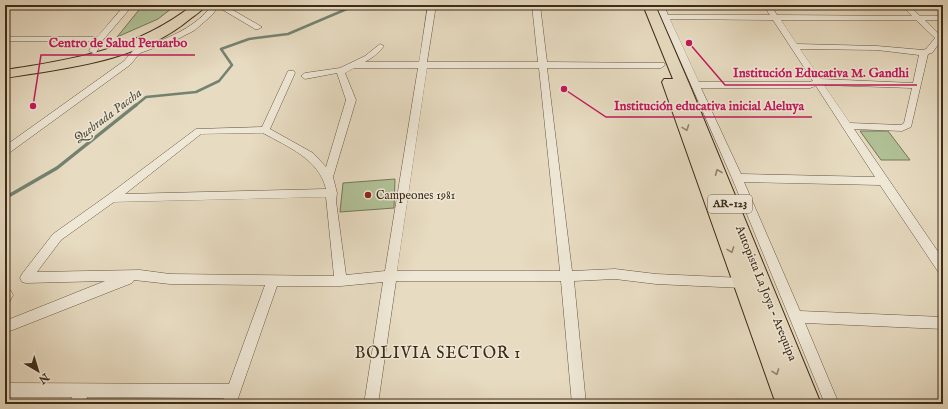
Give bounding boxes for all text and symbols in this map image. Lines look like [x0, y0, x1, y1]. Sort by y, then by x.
callout: Centro de Salud Peruarbo [41, 30, 195, 55]
text: Centro de Salud Peruarbo [49, 35, 187, 52]
callout: Institución Educativa M. Gandhi [725, 60, 917, 85]
text: Institución Educativa M. Gandhi [733, 65, 909, 82]
water label: Quebrada Paccha [70, 85, 146, 147]
callout: Institución educativa inicial Aleluya [606, 92, 812, 117]
text: Institución educativa inicial Aleluya [614, 98, 804, 115]
one-way arrow [681, 124, 689, 131]
one-way arrow [714, 169, 722, 176]
place label: Campeones 1981 [376, 188, 455, 204]
marker: Campeones 1981 [363, 190, 373, 200]
road number: AR-123 [708, 195, 752, 213]
street label: Autopista La Joya - Arequipa [731, 222, 800, 364]
one-way arrow [726, 246, 734, 253]
district label: BOLIVIA SECTOR 1 [355, 344, 521, 364]
north arrow [18, 351, 58, 391]
one-way arrow [771, 368, 779, 375]
text: N [35, 369, 52, 387]

